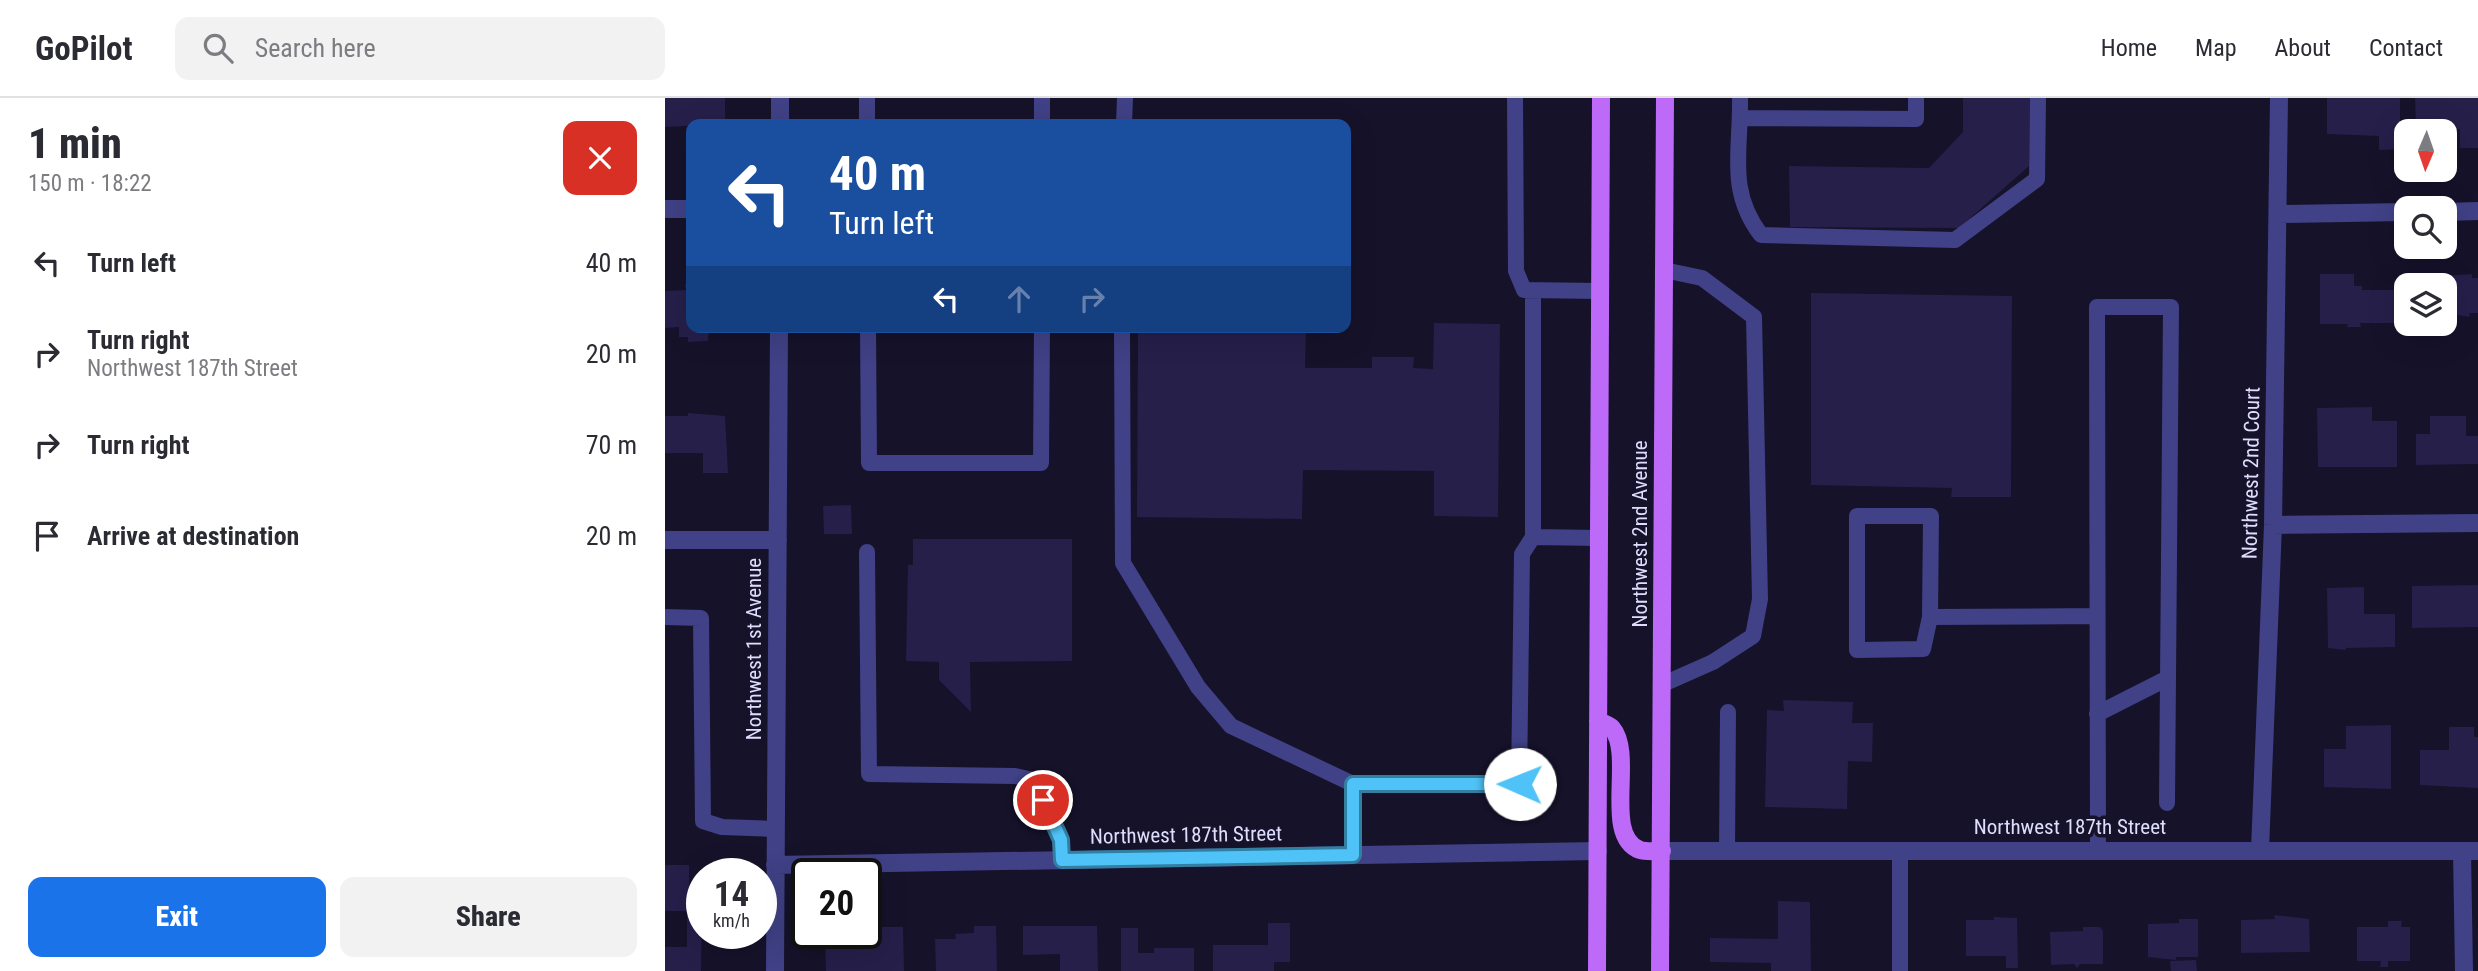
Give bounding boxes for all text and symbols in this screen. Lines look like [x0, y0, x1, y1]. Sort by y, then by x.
search box [175, 17, 665, 80]
text: GoPilot [35, 29, 133, 68]
icon: search [199, 29, 237, 67]
text: Search here [255, 33, 376, 63]
text: Home [2101, 34, 2157, 62]
text: Map [2195, 34, 2237, 62]
text: About [2275, 34, 2331, 62]
text: Contact [2369, 34, 2443, 62]
text: 1 min [28, 119, 122, 168]
north arrow [2394, 119, 2457, 182]
map controls [2394, 119, 2457, 336]
button: close [563, 121, 637, 195]
text: 40 m [829, 145, 926, 202]
icon: left [714, 147, 805, 238]
text: 150 m · 18:22 [28, 170, 152, 197]
button: search [2394, 196, 2457, 259]
text: Turn left [829, 204, 934, 242]
icon: left [28, 244, 66, 282]
text: Turn left [87, 248, 176, 278]
text: 40 m [586, 248, 637, 278]
button: layers [2394, 273, 2457, 336]
icon: left [927, 280, 965, 318]
icon: ahead [1000, 280, 1038, 318]
icon: right [1073, 280, 1111, 318]
text: Turn right [87, 325, 189, 355]
icon: right [28, 335, 66, 373]
text: 20 m [586, 339, 637, 369]
text: Northwest 187th Street [87, 355, 298, 382]
street label: Northwest 2nd Court [2237, 387, 2265, 559]
icon: right [28, 426, 66, 464]
text: Turn right [87, 430, 189, 460]
text: 70 m [586, 430, 637, 460]
street label: Northwest 2nd Avenue [1628, 440, 1652, 628]
icon: arrive [28, 517, 66, 555]
text: Arrive at destination [87, 521, 299, 551]
text: 20 m [586, 521, 637, 551]
street label: Northwest 1st Avenue [742, 558, 766, 740]
position arrow [1483, 747, 1557, 821]
pin [1013, 770, 1073, 830]
icon: arrive [1024, 781, 1062, 819]
street label: Northwest 187th Street [1974, 815, 2166, 839]
street label: Northwest 187th Street [1090, 821, 1282, 849]
speed limit sign: 20 [791, 858, 882, 949]
text: 14 [714, 874, 749, 915]
button: Exit [28, 877, 326, 957]
button: Share [340, 877, 637, 957]
text: km/h [713, 910, 750, 931]

